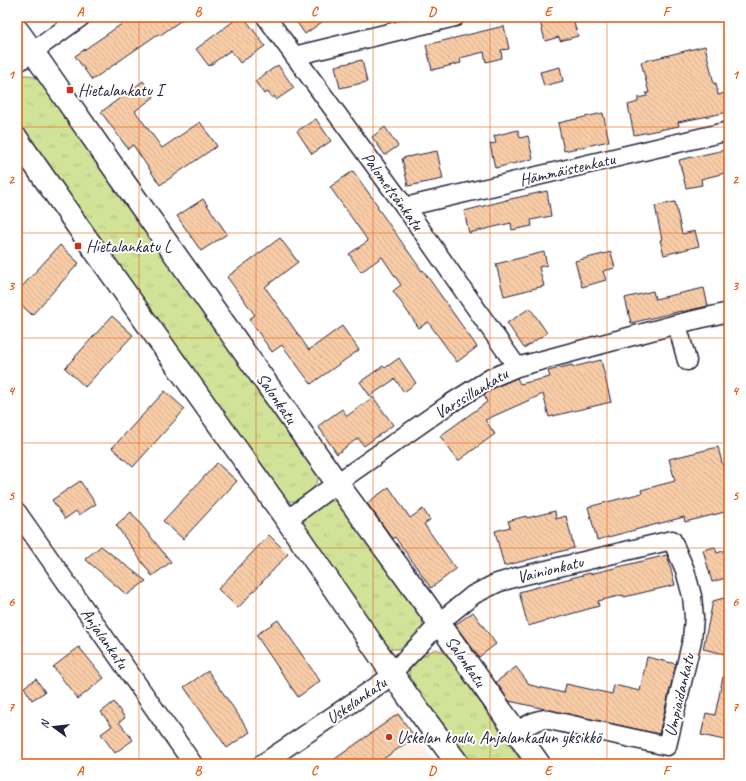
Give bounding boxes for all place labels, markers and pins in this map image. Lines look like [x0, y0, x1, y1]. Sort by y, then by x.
place label: Hietalankatu I [78, 80, 167, 101]
marker: Hietalankatu I [65, 85, 75, 95]
place label: Hietalankatu L [86, 236, 172, 257]
marker: Hietalankatu L [73, 241, 83, 251]
place label: Uskelan koulu, Anjalankadun yksikkö [397, 727, 603, 748]
marker: Uskelan koulu, Anjalankadun yksikkö [384, 732, 394, 742]

